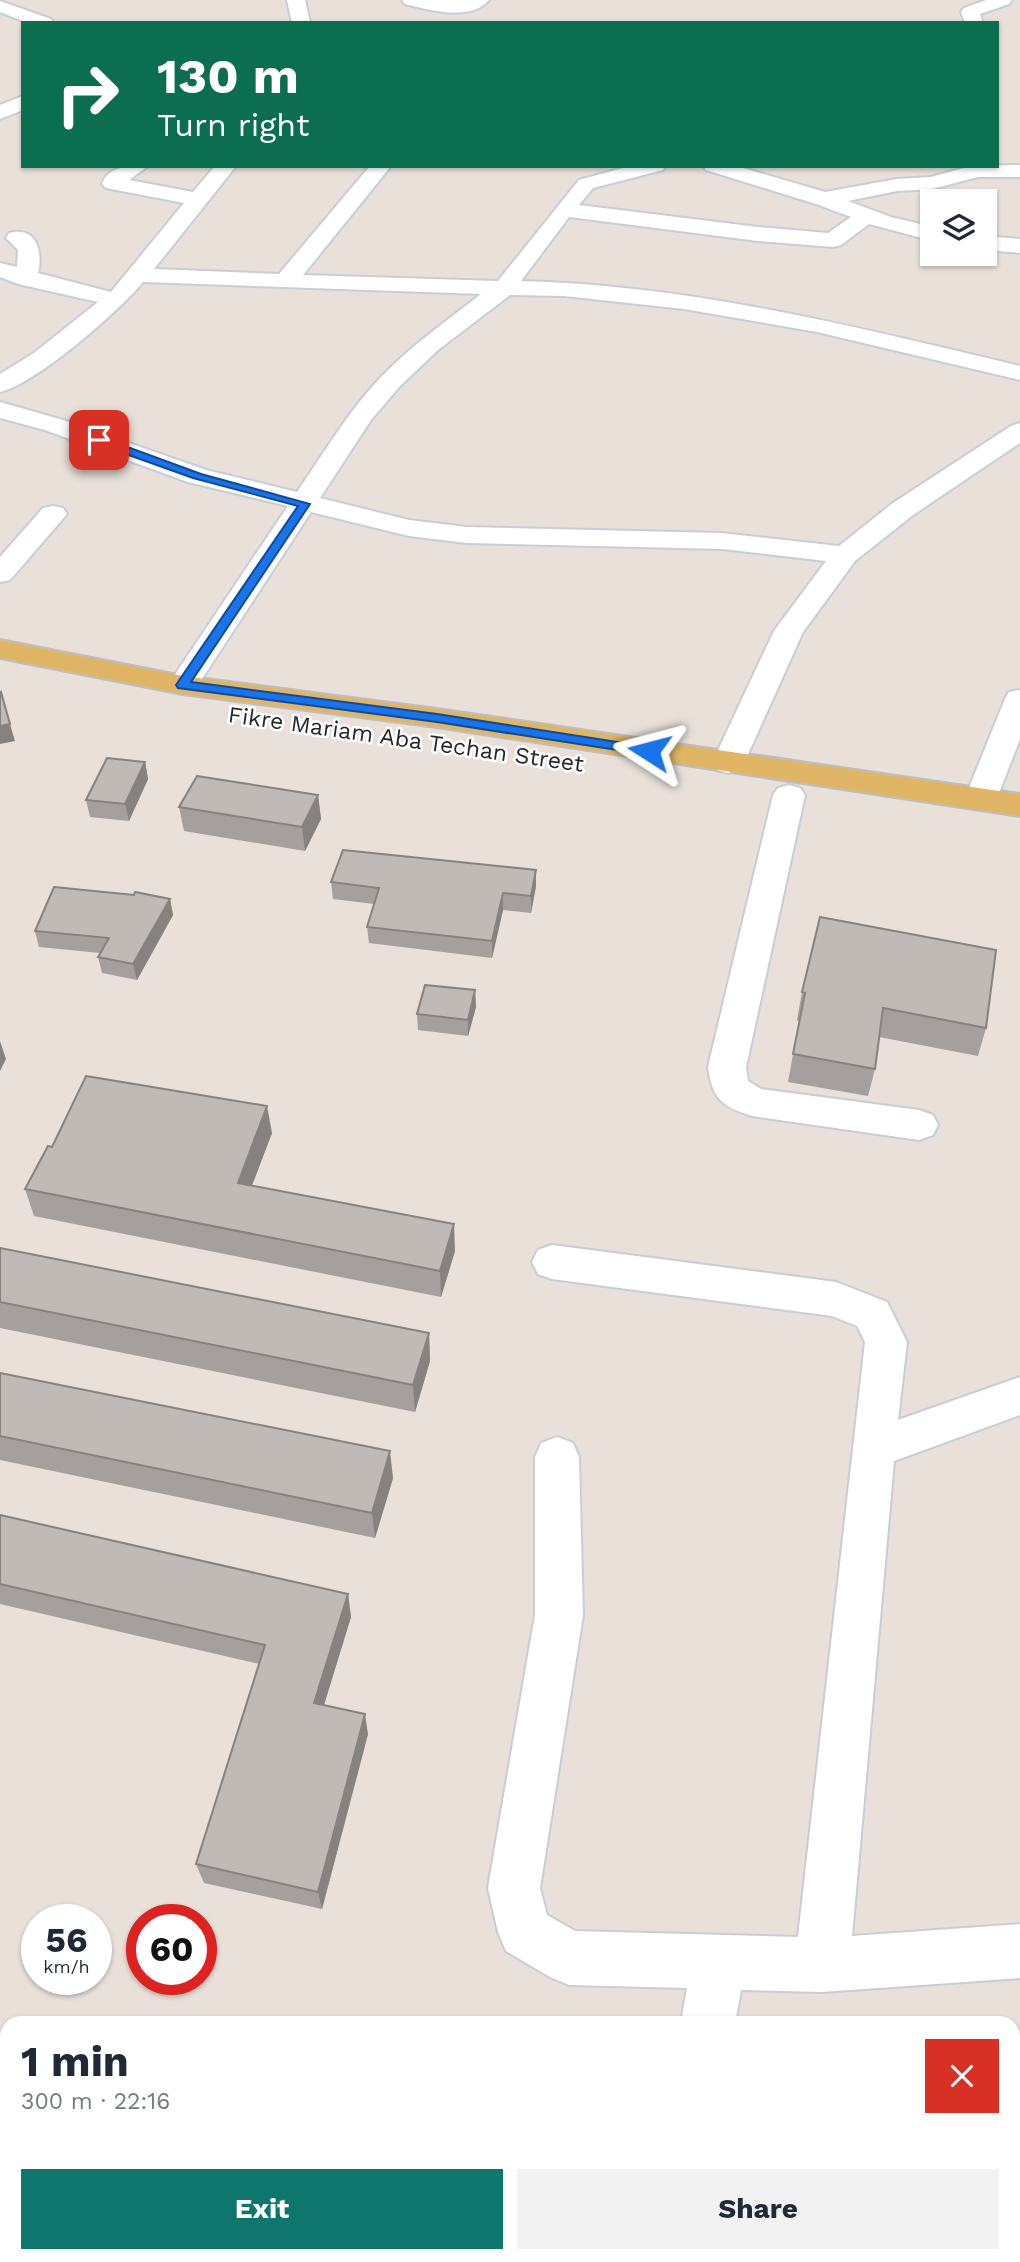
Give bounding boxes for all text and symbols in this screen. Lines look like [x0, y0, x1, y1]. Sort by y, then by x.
text: 130 m [157, 47, 299, 105]
icon: right [42, 49, 133, 140]
text: Turn right [157, 106, 309, 144]
map controls [920, 189, 997, 266]
button: layers [920, 189, 997, 266]
pin [69, 410, 129, 470]
icon: arrive [80, 421, 118, 459]
street label: Fikre Mariam Aba Techan Street [226, 701, 586, 778]
position arrow [612, 714, 686, 788]
speed limit sign: 60 [126, 1904, 217, 1995]
text: 56 [46, 1919, 87, 1961]
text: km/h [43, 1956, 90, 1977]
text: 1 min [21, 2037, 129, 2086]
button: close [925, 2039, 999, 2113]
text: 300 m · 22:16 [21, 2088, 170, 2115]
button: Exit [21, 2169, 503, 2249]
button: Share [517, 2169, 999, 2249]

